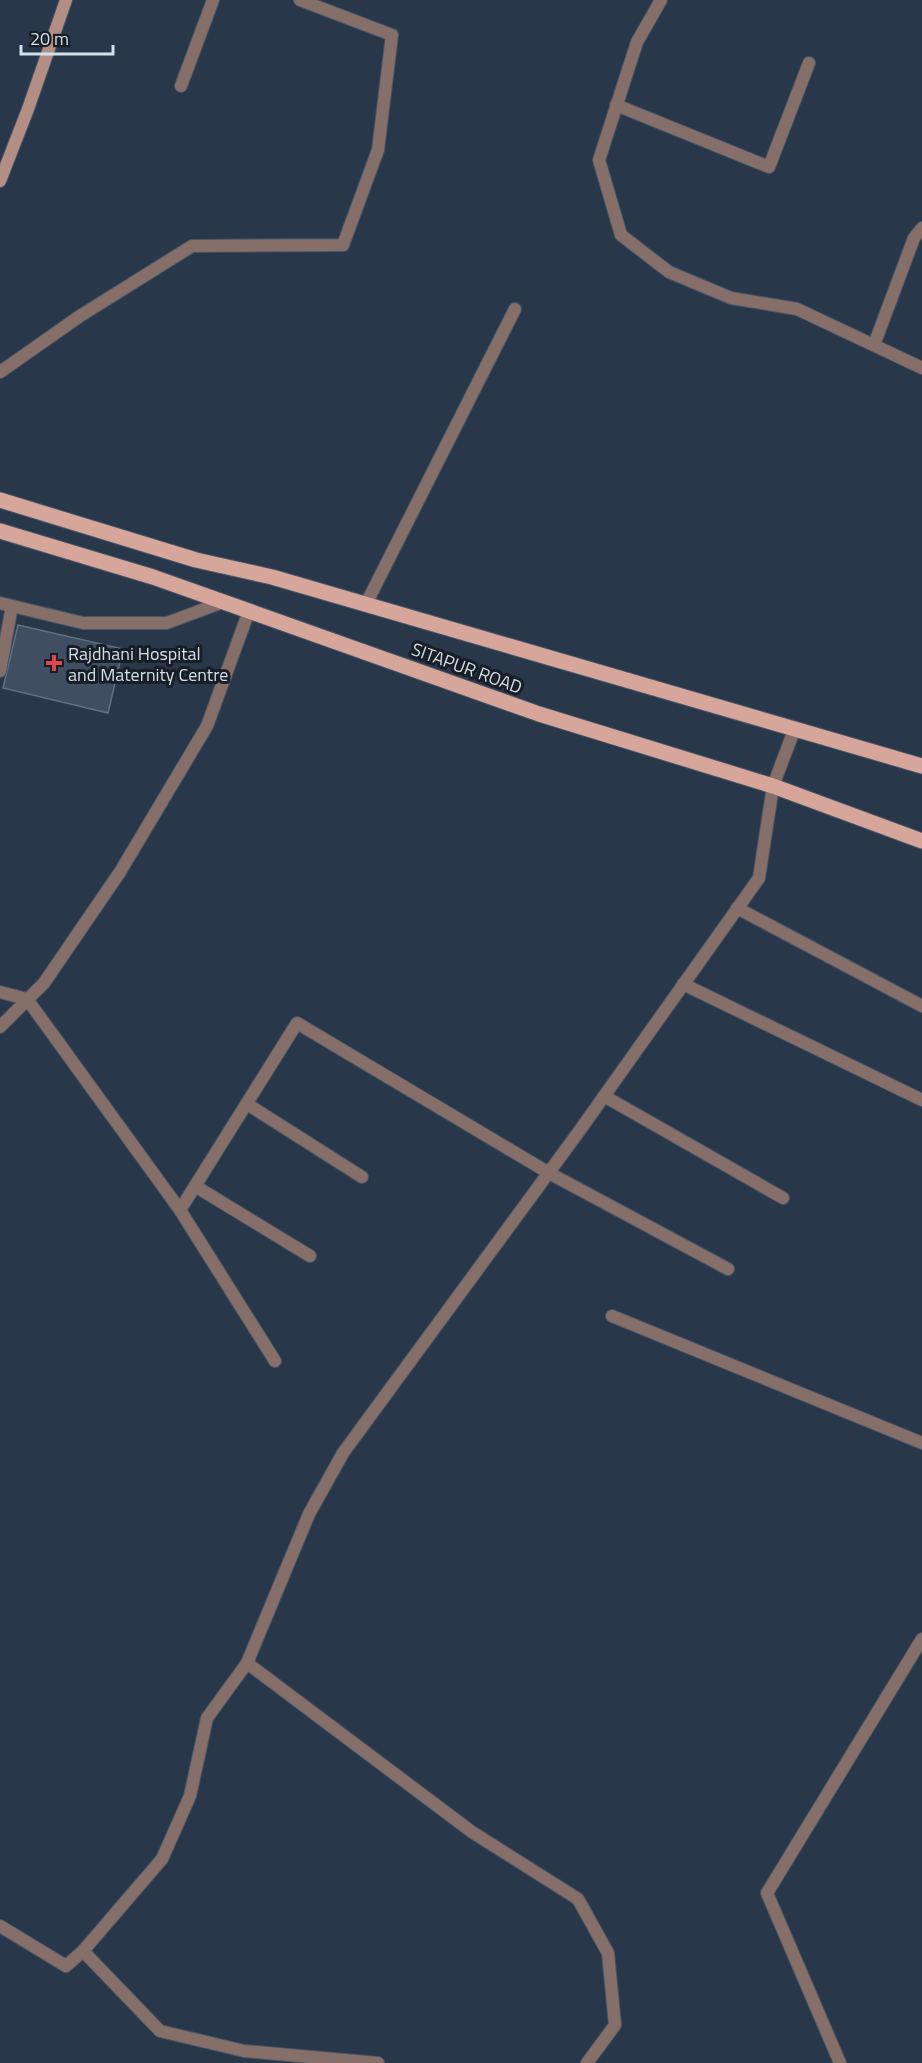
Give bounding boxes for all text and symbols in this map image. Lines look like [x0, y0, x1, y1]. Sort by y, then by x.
scale bar [21, 18, 112, 56]
text: 20 m [30, 25, 69, 52]
street label: SITAPUR ROAD [408, 635, 526, 701]
place label: Rajdhani Hospital and Maternity Centre [68, 640, 228, 688]
marker: Rajdhani Hospital and Maternity Centre [45, 654, 63, 672]

